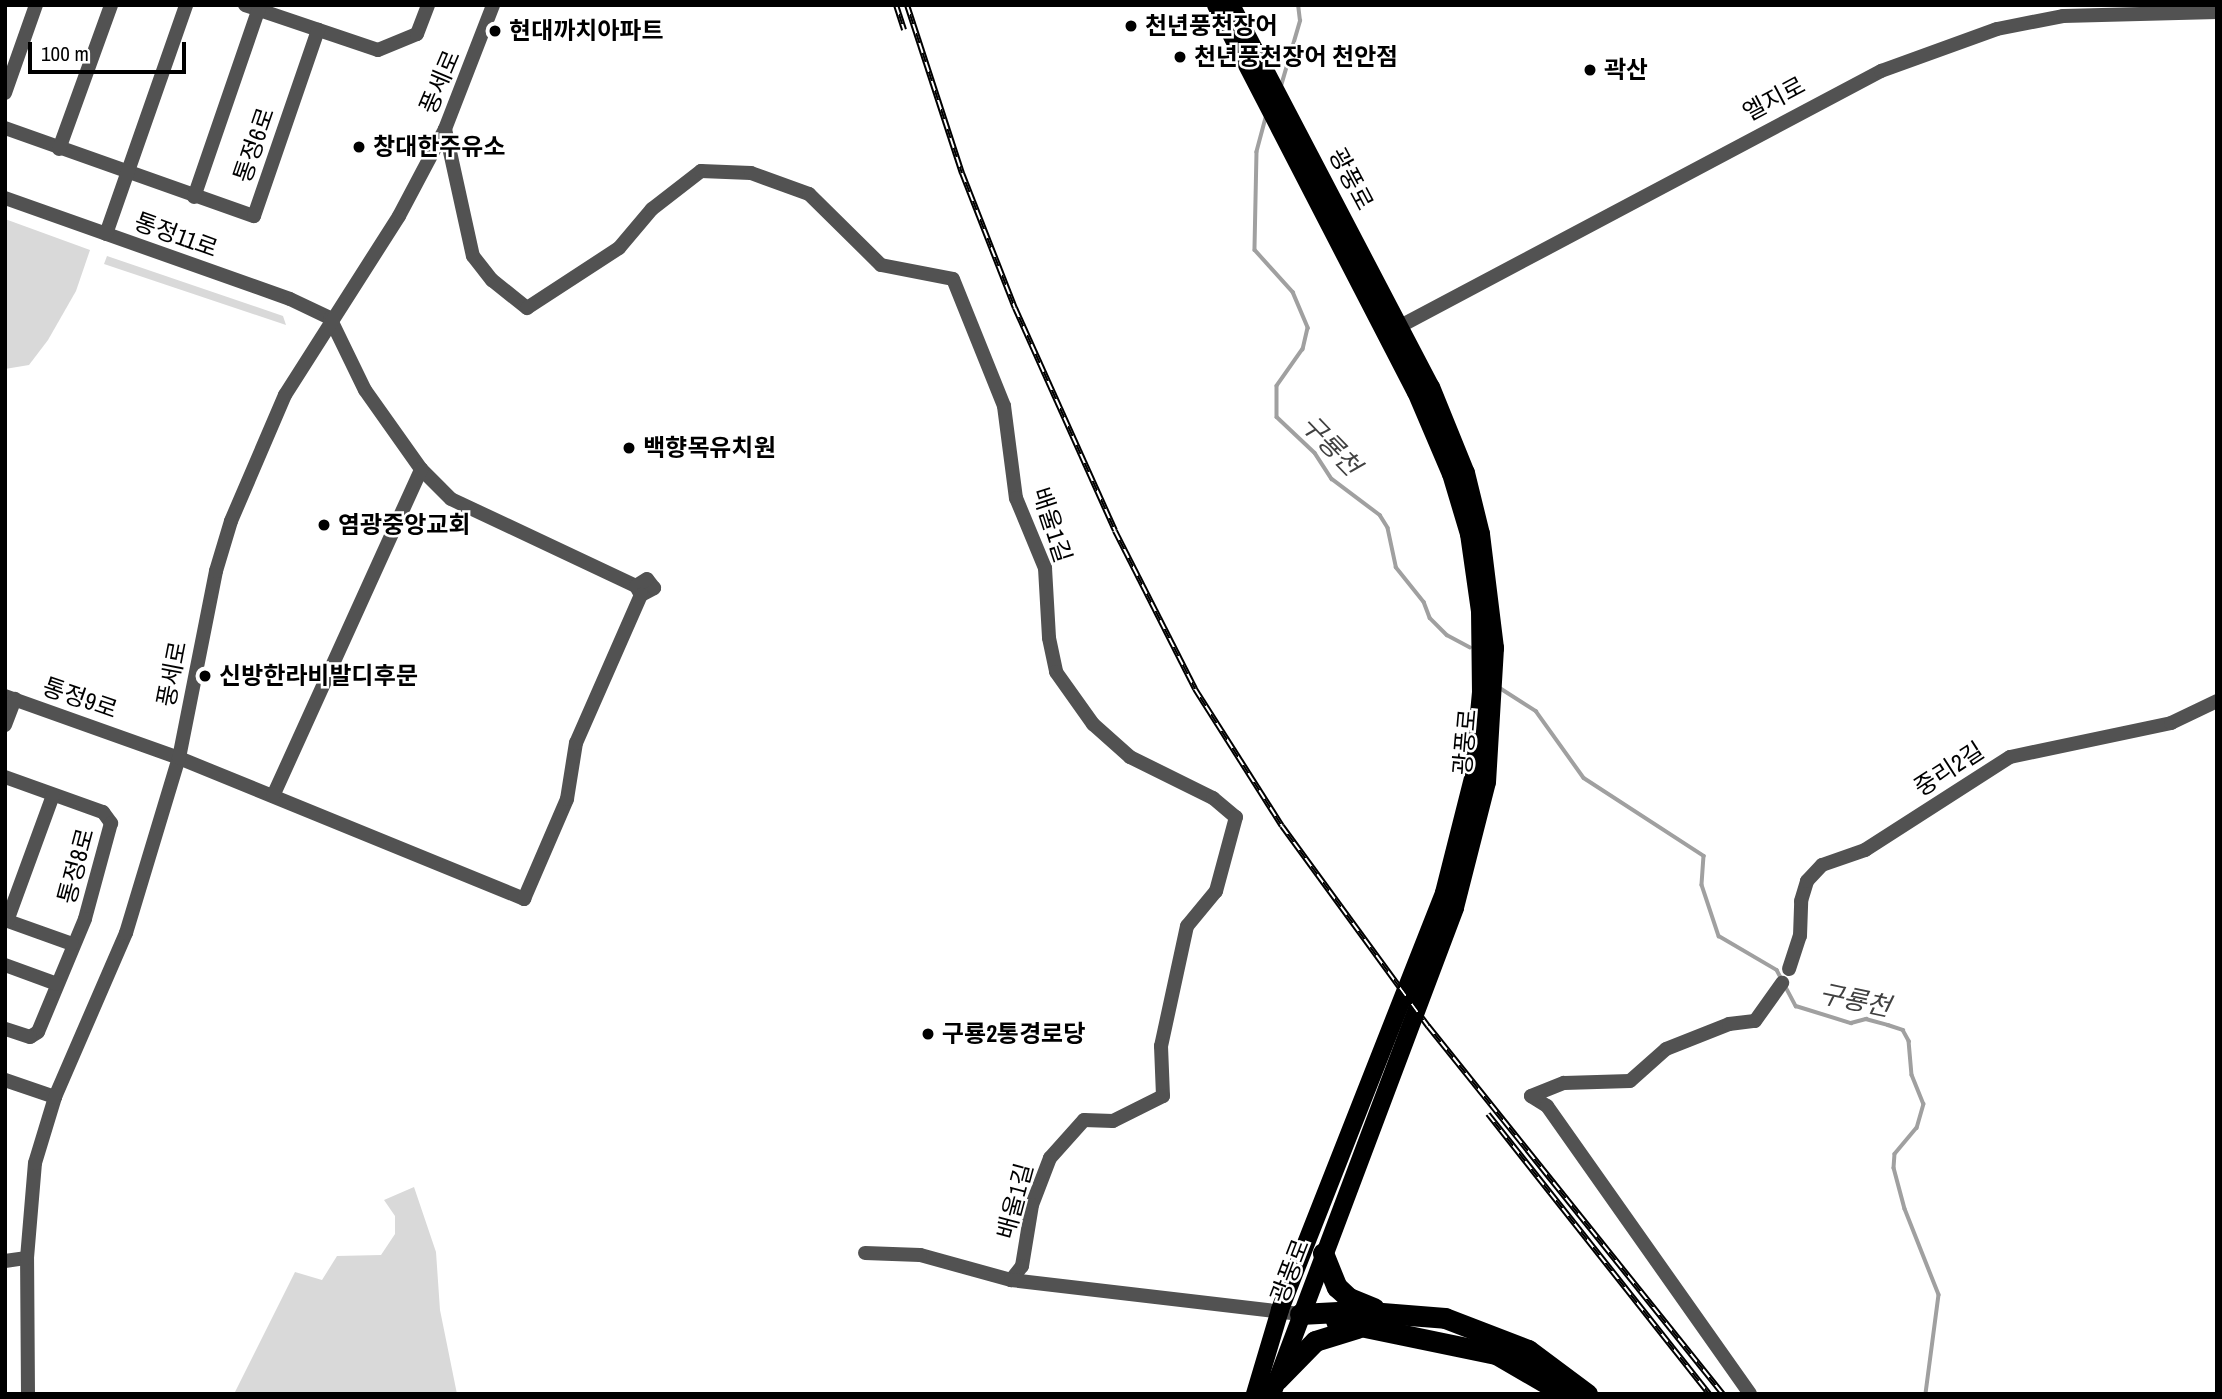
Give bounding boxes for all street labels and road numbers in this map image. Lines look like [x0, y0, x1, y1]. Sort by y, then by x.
street label: 풍세로 [414, 46, 466, 118]
street label: 엘지로 [1738, 71, 1810, 127]
street label: 통정6로 [228, 104, 280, 186]
street label: 광풍로 [1323, 143, 1379, 215]
street label: 통정11로 [130, 207, 222, 263]
street label: 배울1길 [1026, 484, 1078, 566]
street label: 풍세로 [152, 639, 192, 709]
street label: 통정9로 [39, 672, 121, 724]
street label: 광풍로 [1448, 708, 1482, 776]
street label: 중리2길 [1909, 736, 1989, 802]
street label: 통정8로 [52, 825, 100, 907]
street label: 배울1길 [991, 1160, 1039, 1242]
street label: 광풍로 [1265, 1235, 1315, 1307]

